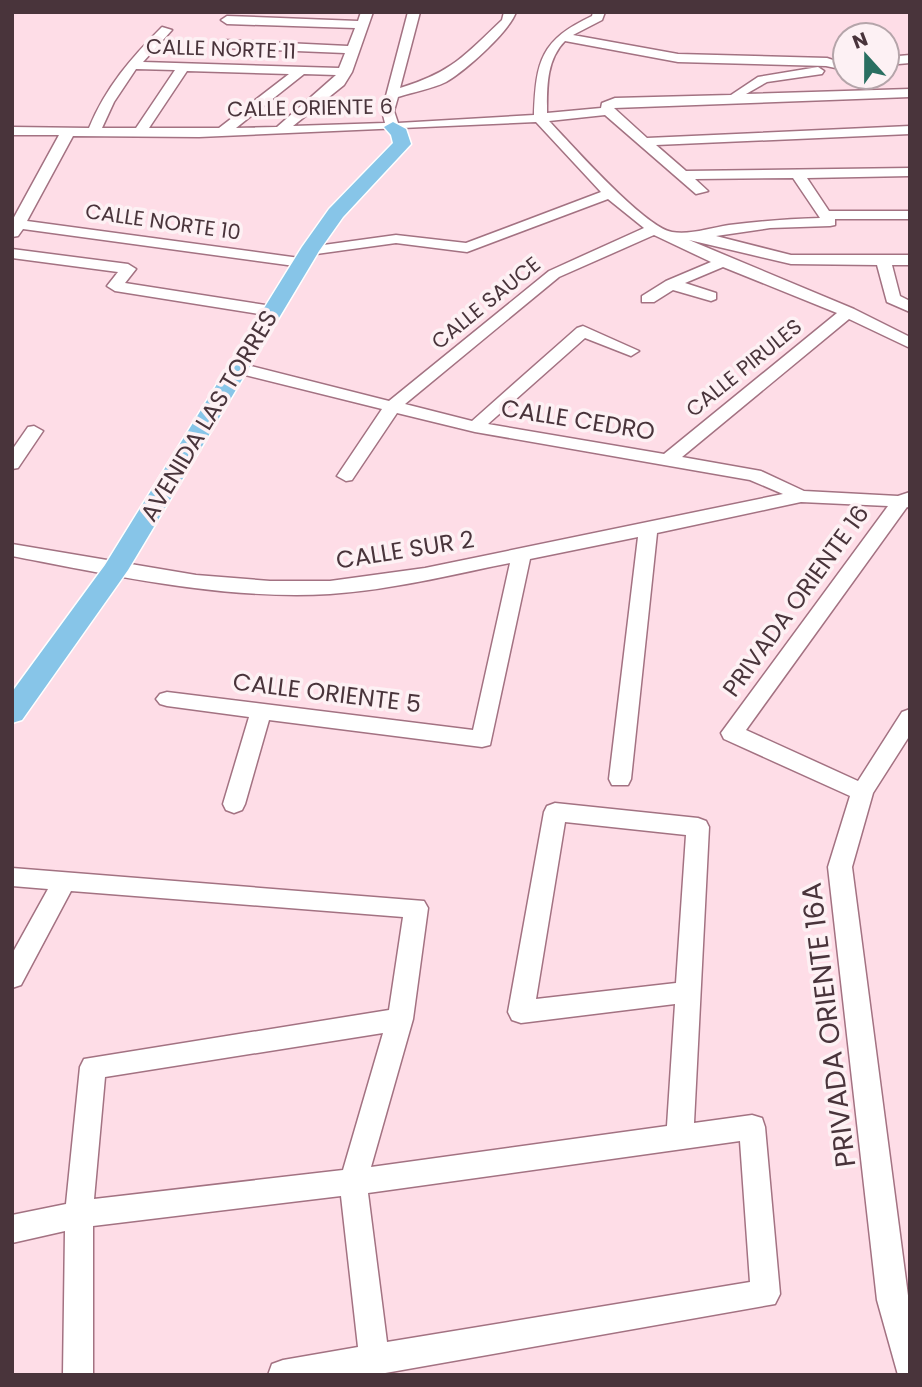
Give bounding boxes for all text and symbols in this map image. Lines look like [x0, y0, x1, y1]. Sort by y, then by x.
north arrow [831, 21, 901, 91]
text: N [849, 25, 872, 56]
street label: CALLE NORTE 11 [146, 31, 297, 66]
street label: CALLE ORIENTE 6 [227, 92, 393, 123]
street label: CALLE NORTE 10 [84, 196, 243, 247]
street label: CALLE SAUCE [425, 250, 546, 356]
street label: AVENIDA LAS TORRES [132, 304, 285, 528]
street label: CALLE PIRULES [680, 312, 808, 423]
street label: CALLE CEDRO [499, 391, 657, 448]
street label: PRIVADA ORIENTE 16 [715, 498, 876, 703]
street label: CALLE SUR 2 [334, 522, 476, 577]
street label: CALLE ORIENTE 5 [231, 665, 423, 720]
street label: PRIVADA ORIENTE 16A [792, 880, 865, 1170]

